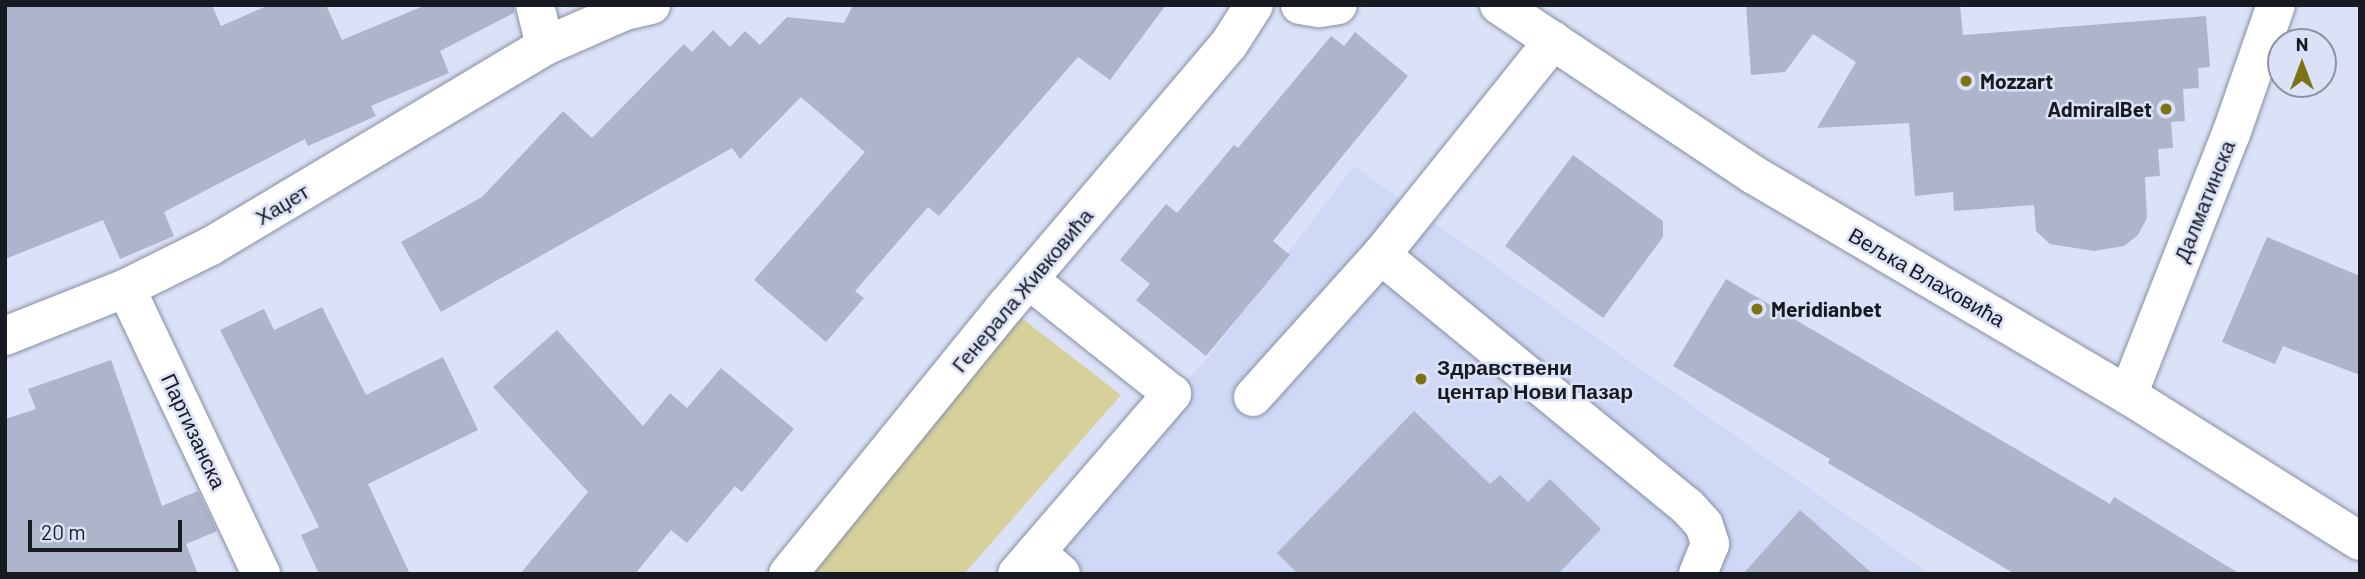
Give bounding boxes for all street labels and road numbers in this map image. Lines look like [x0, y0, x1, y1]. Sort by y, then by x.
street label: Далматинска [2168, 137, 2240, 265]
street label: Хаџет [251, 178, 313, 230]
street label: Генерала Живковића [946, 203, 1098, 377]
street label: Вељка Влаховића [1844, 222, 2010, 332]
street label: Партизанска [156, 369, 232, 493]

